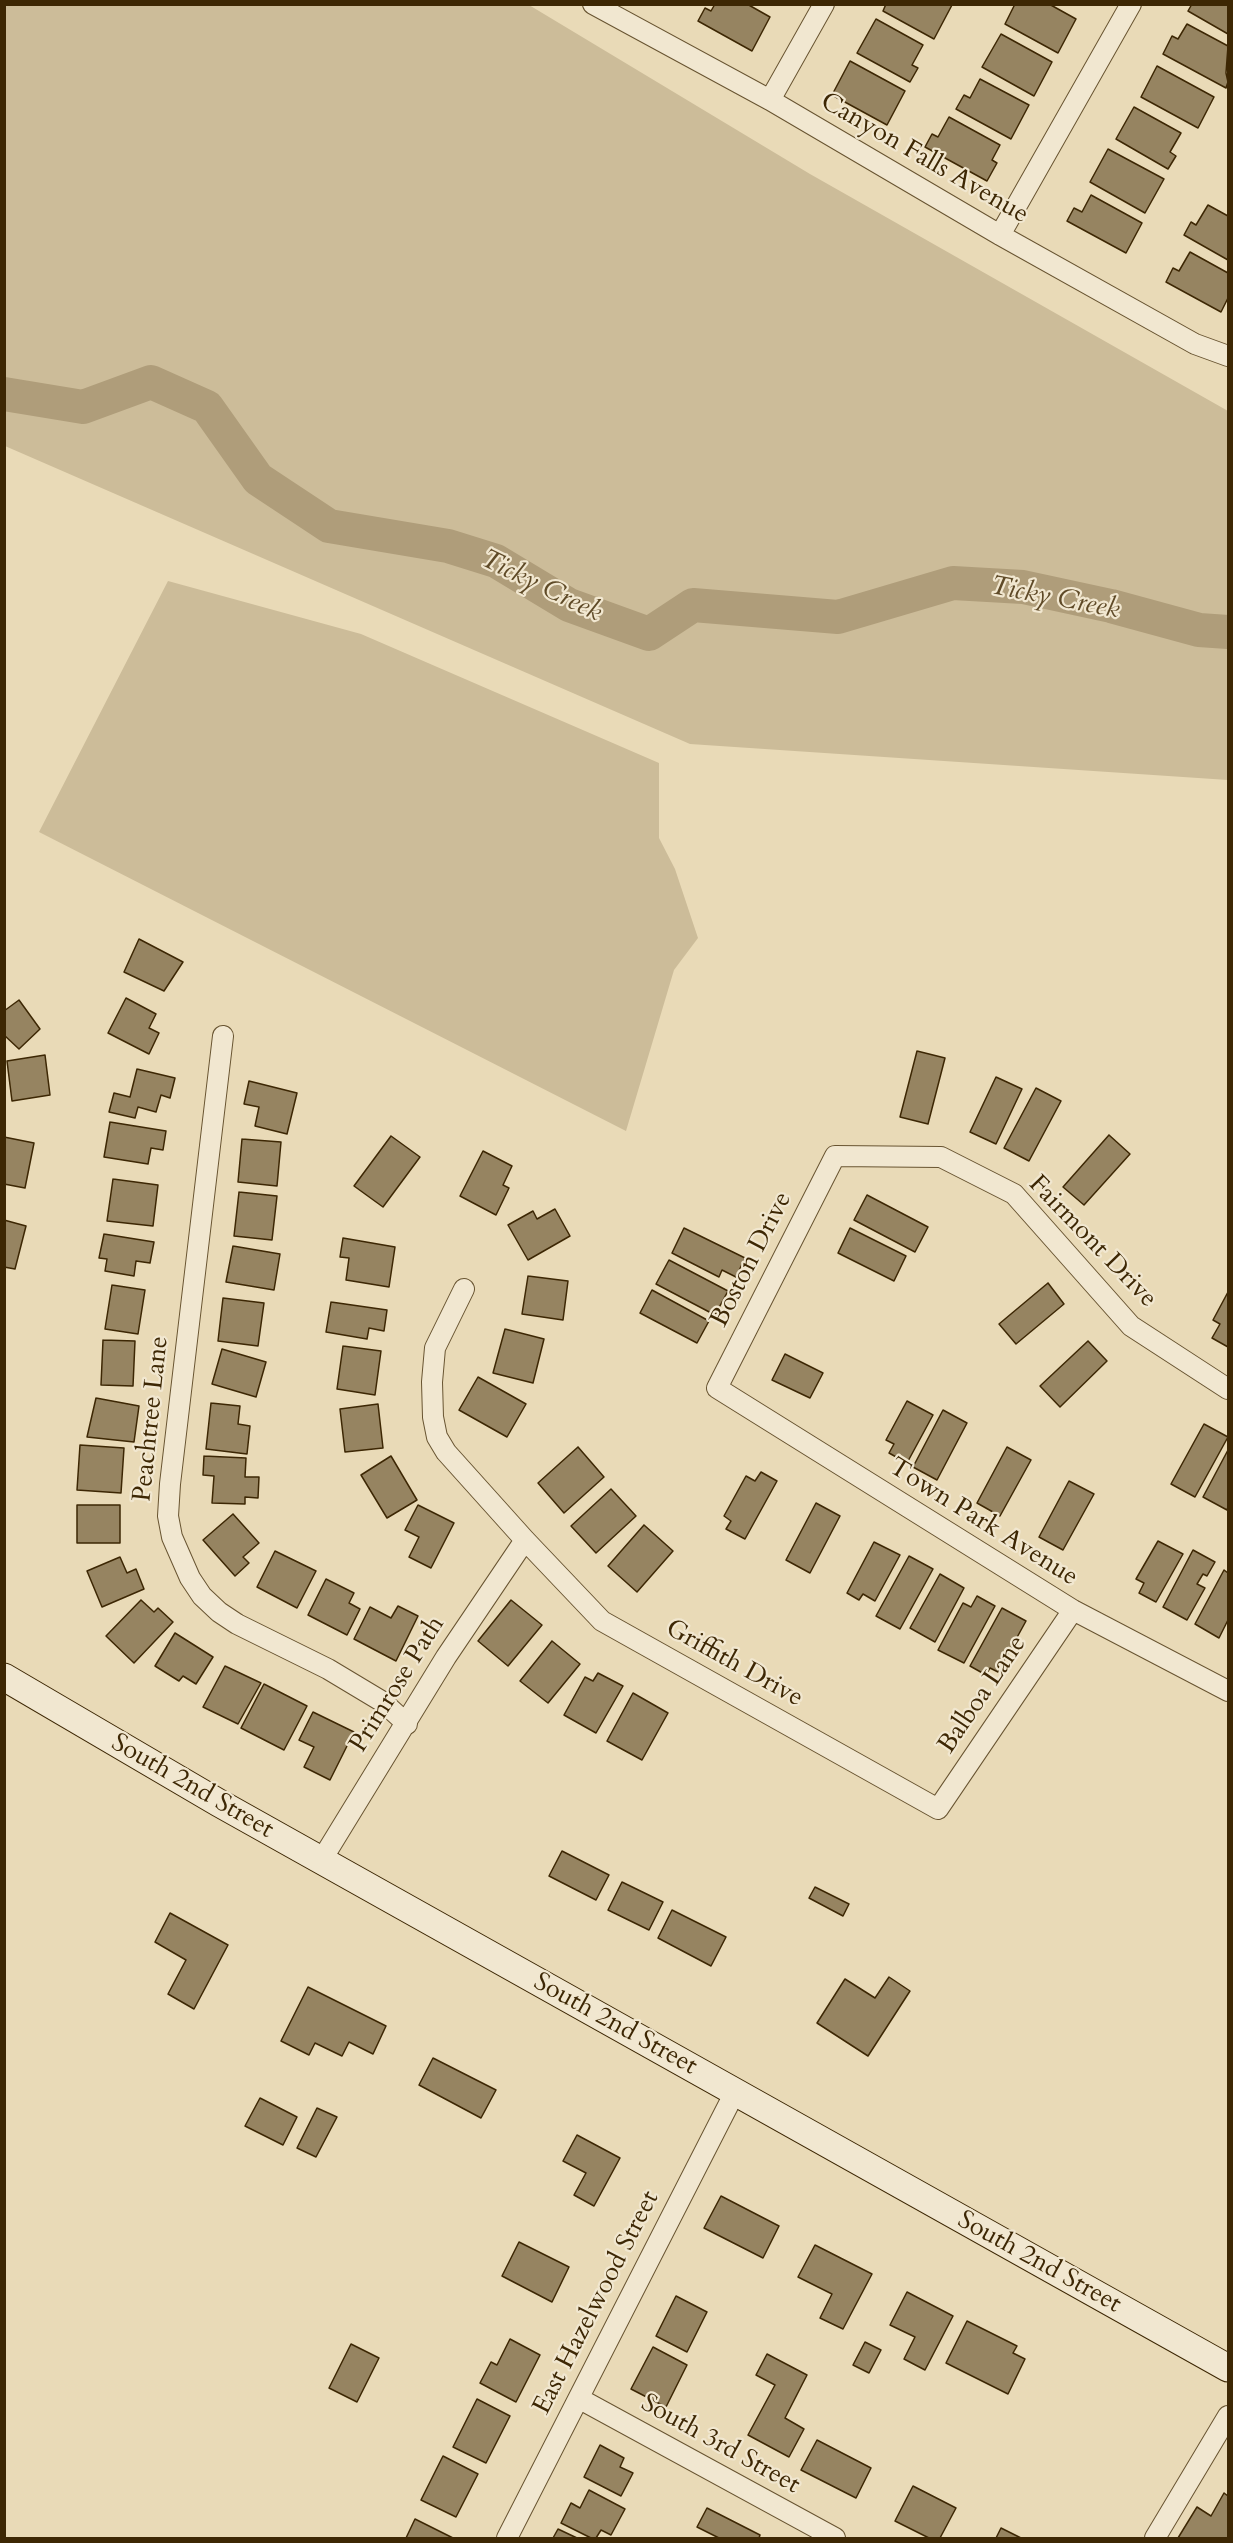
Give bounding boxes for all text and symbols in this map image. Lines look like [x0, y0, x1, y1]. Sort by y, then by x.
street label: Canyon Falls Avenue [815, 87, 1033, 231]
water label: Ticky Creek [475, 544, 607, 630]
water label: Ticky Creek [988, 571, 1122, 627]
street label: Fairmont Drive [1021, 1169, 1163, 1315]
street label: Boston Drive [705, 1187, 799, 1333]
street label: Peachtree Lane [128, 1335, 176, 1503]
street label: Town Park Avenue [883, 1452, 1083, 1594]
street label: Primrose Path [344, 1611, 452, 1759]
street label: Griffith Drive [660, 1613, 808, 1715]
street label: Balboa Lane [932, 1630, 1034, 1760]
street label: South 2nd Street [105, 1728, 279, 1846]
street label: South 2nd Street [528, 1967, 702, 2083]
street label: East Hazelwood Street [527, 2186, 667, 2420]
street label: South 2nd Street [952, 2205, 1126, 2321]
street label: South 3rd Street [635, 2388, 805, 2502]

